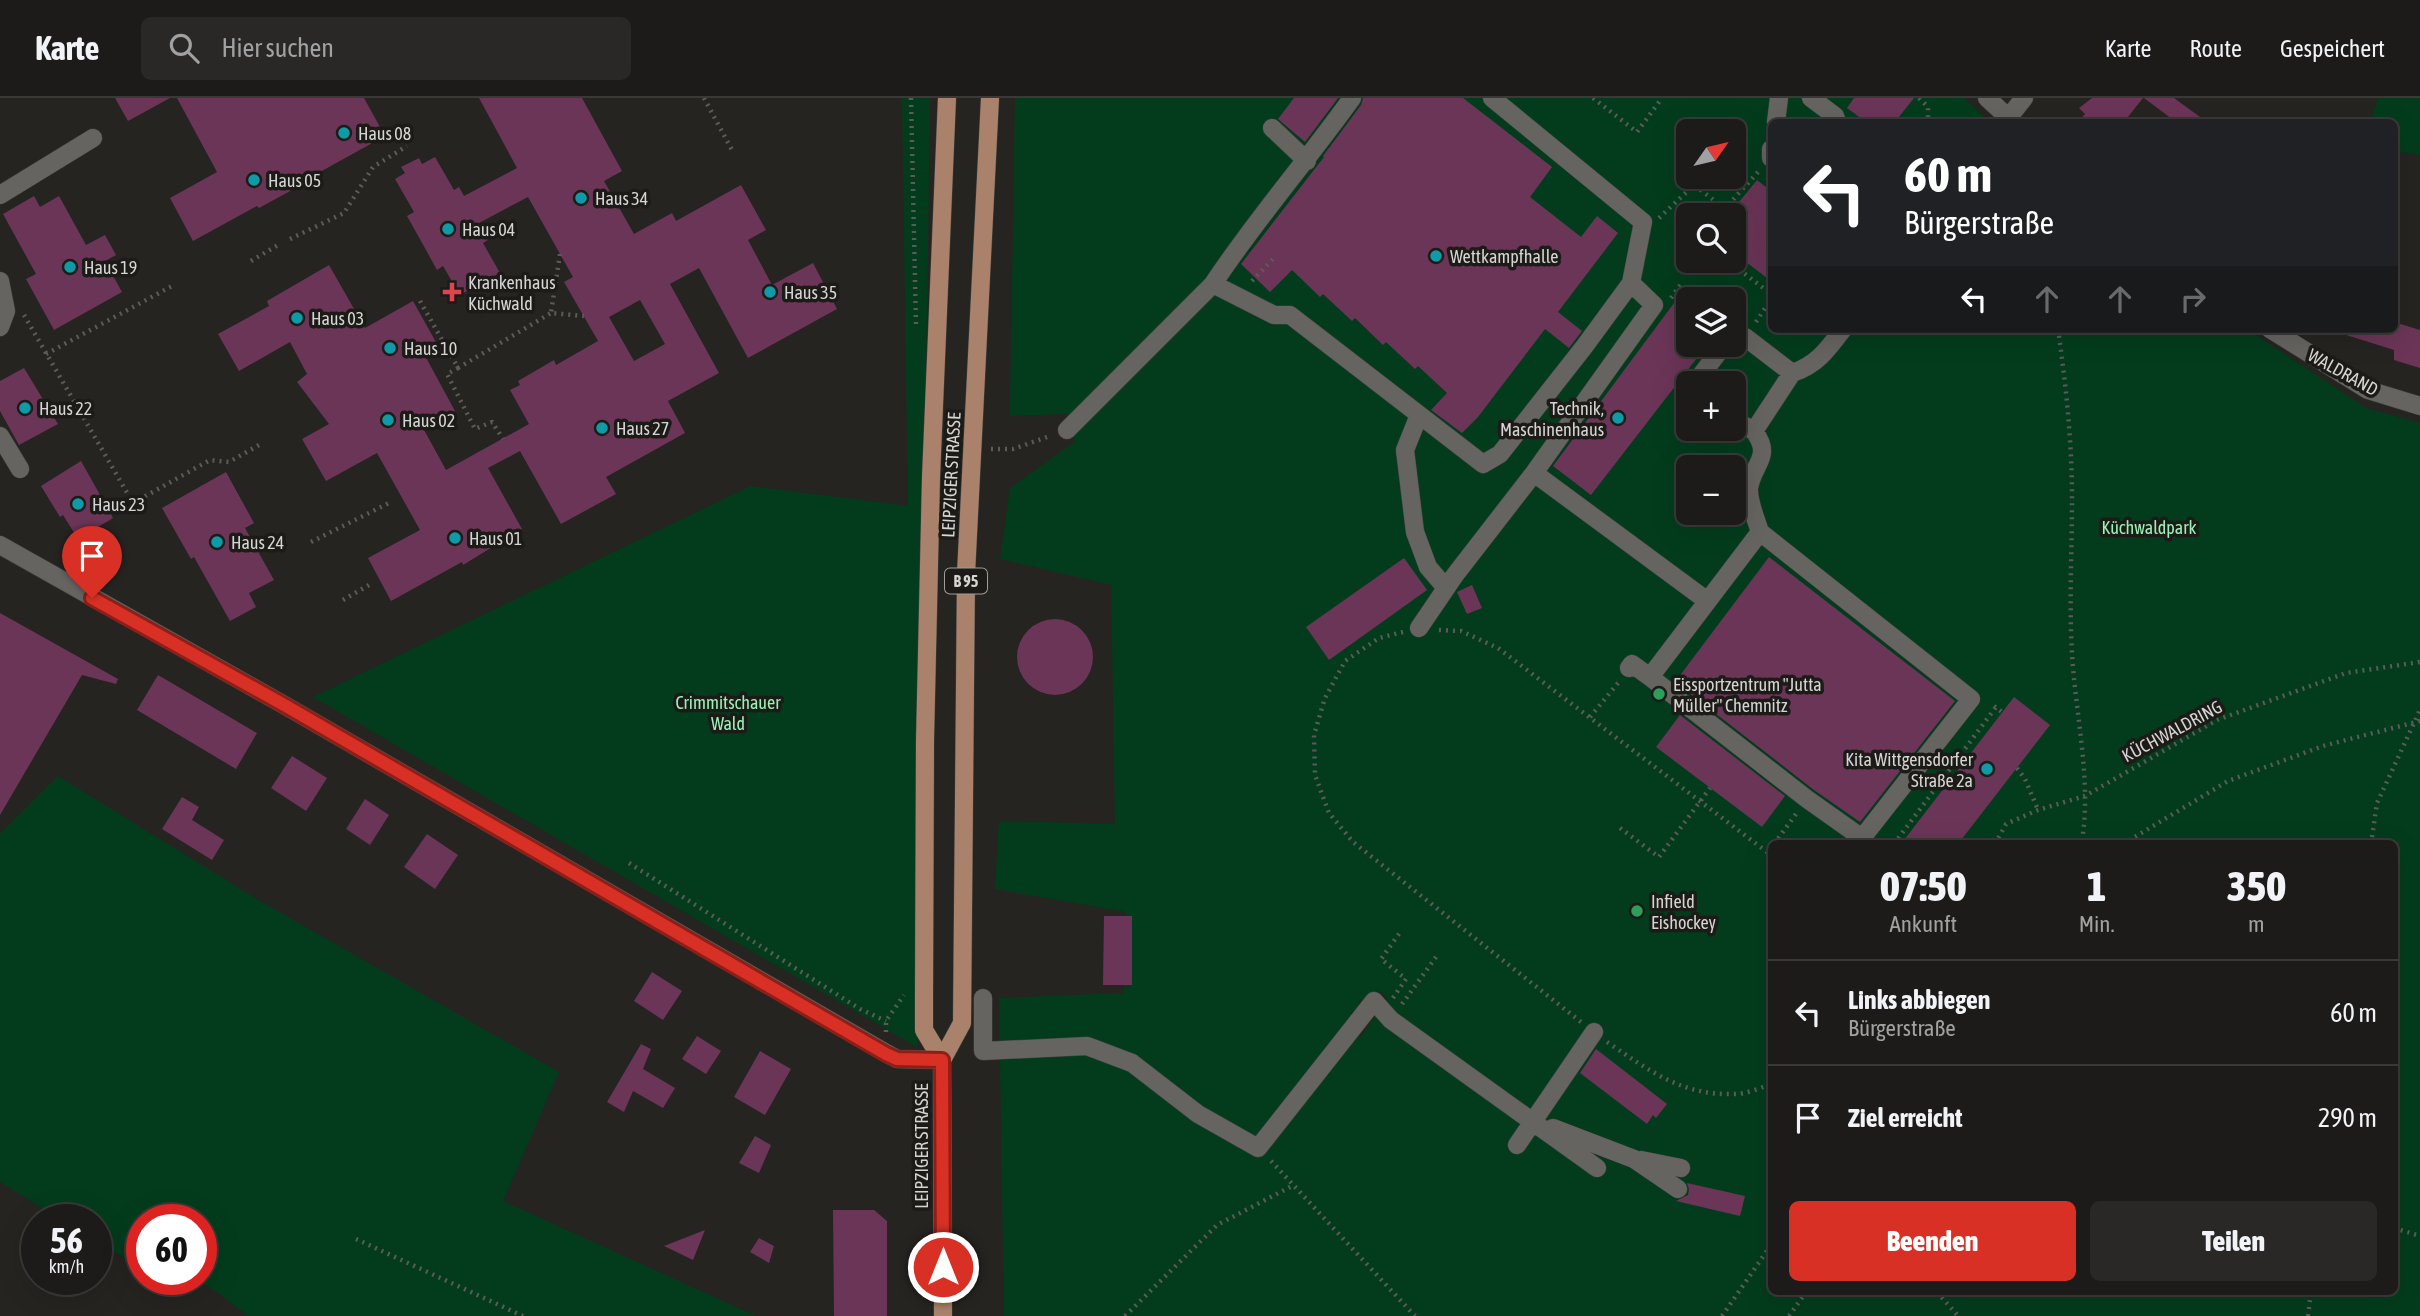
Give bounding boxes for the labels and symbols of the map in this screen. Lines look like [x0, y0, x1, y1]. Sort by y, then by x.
north arrow [1676, 119, 1746, 189]
place label: Haus 08 [358, 123, 411, 144]
marker: Haus 08 [336, 125, 352, 141]
place label: Haus 05 [268, 170, 321, 191]
marker: Haus 05 [246, 172, 262, 188]
place label: Haus 34 [595, 188, 648, 209]
marker: Haus 34 [573, 190, 589, 206]
place label: Haus 04 [462, 219, 515, 240]
marker: Haus 04 [440, 221, 456, 237]
place label: Wettkampfhalle [1450, 246, 1558, 267]
marker: Wettkampfhalle [1428, 248, 1444, 264]
place label: Haus 19 [84, 257, 137, 278]
marker: Haus 19 [62, 259, 78, 275]
place label: Krankenhaus Küchwald [468, 272, 555, 314]
marker: Krankenhaus Küchwald [442, 282, 462, 302]
place label: Haus 35 [784, 282, 837, 303]
marker: Haus 35 [762, 284, 778, 300]
place label: Haus 03 [311, 308, 364, 329]
marker: Haus 03 [289, 310, 305, 326]
place label: Haus 10 [404, 338, 457, 359]
marker: Haus 10 [382, 340, 398, 356]
street label: WALDRAND [2304, 344, 2382, 400]
place label: Haus 22 [39, 398, 92, 419]
place label: Technik, Maschinenhaus [1500, 398, 1604, 440]
marker: Haus 22 [17, 400, 33, 416]
place label: Haus 02 [402, 410, 455, 431]
marker: Technik, Maschinenhaus [1610, 410, 1626, 426]
street label: LEIPZIGER STRASSE [937, 411, 965, 538]
marker: Haus 02 [380, 412, 396, 428]
place label: Haus 27 [616, 418, 669, 439]
marker: Haus 27 [594, 420, 610, 436]
place label: Haus 23 [92, 494, 145, 515]
marker: Haus 23 [70, 496, 86, 512]
park label: Küchwaldpark [2102, 517, 2197, 538]
pin [62, 526, 122, 598]
place label: Haus 01 [469, 528, 522, 549]
marker: Haus 01 [447, 530, 463, 546]
place label: Haus 24 [231, 532, 284, 553]
marker: Haus 24 [209, 534, 225, 550]
road number: B 95 [945, 568, 987, 594]
place label: Eissportzentrum "Jutta Müller" Chemnitz [1673, 674, 1822, 716]
marker: Eissportzentrum "Jutta Müller" Chemnitz [1651, 686, 1667, 702]
park label: Crimmitschauer Wald [675, 692, 781, 734]
street label: KÜCHWALDRING [2118, 696, 2226, 766]
place label: Kita Wittgensdorfer Straße 2a [1845, 749, 1974, 791]
marker: Kita Wittgensdorfer Straße 2a [1979, 761, 1995, 777]
place label: Infield Eishockey [1651, 891, 1716, 933]
marker: Infield Eishockey [1629, 903, 1645, 919]
street label: LEIPZIGER STRASSE [911, 1083, 932, 1209]
speed limit sign: 60 [126, 1204, 217, 1295]
position arrow [906, 1230, 980, 1304]

